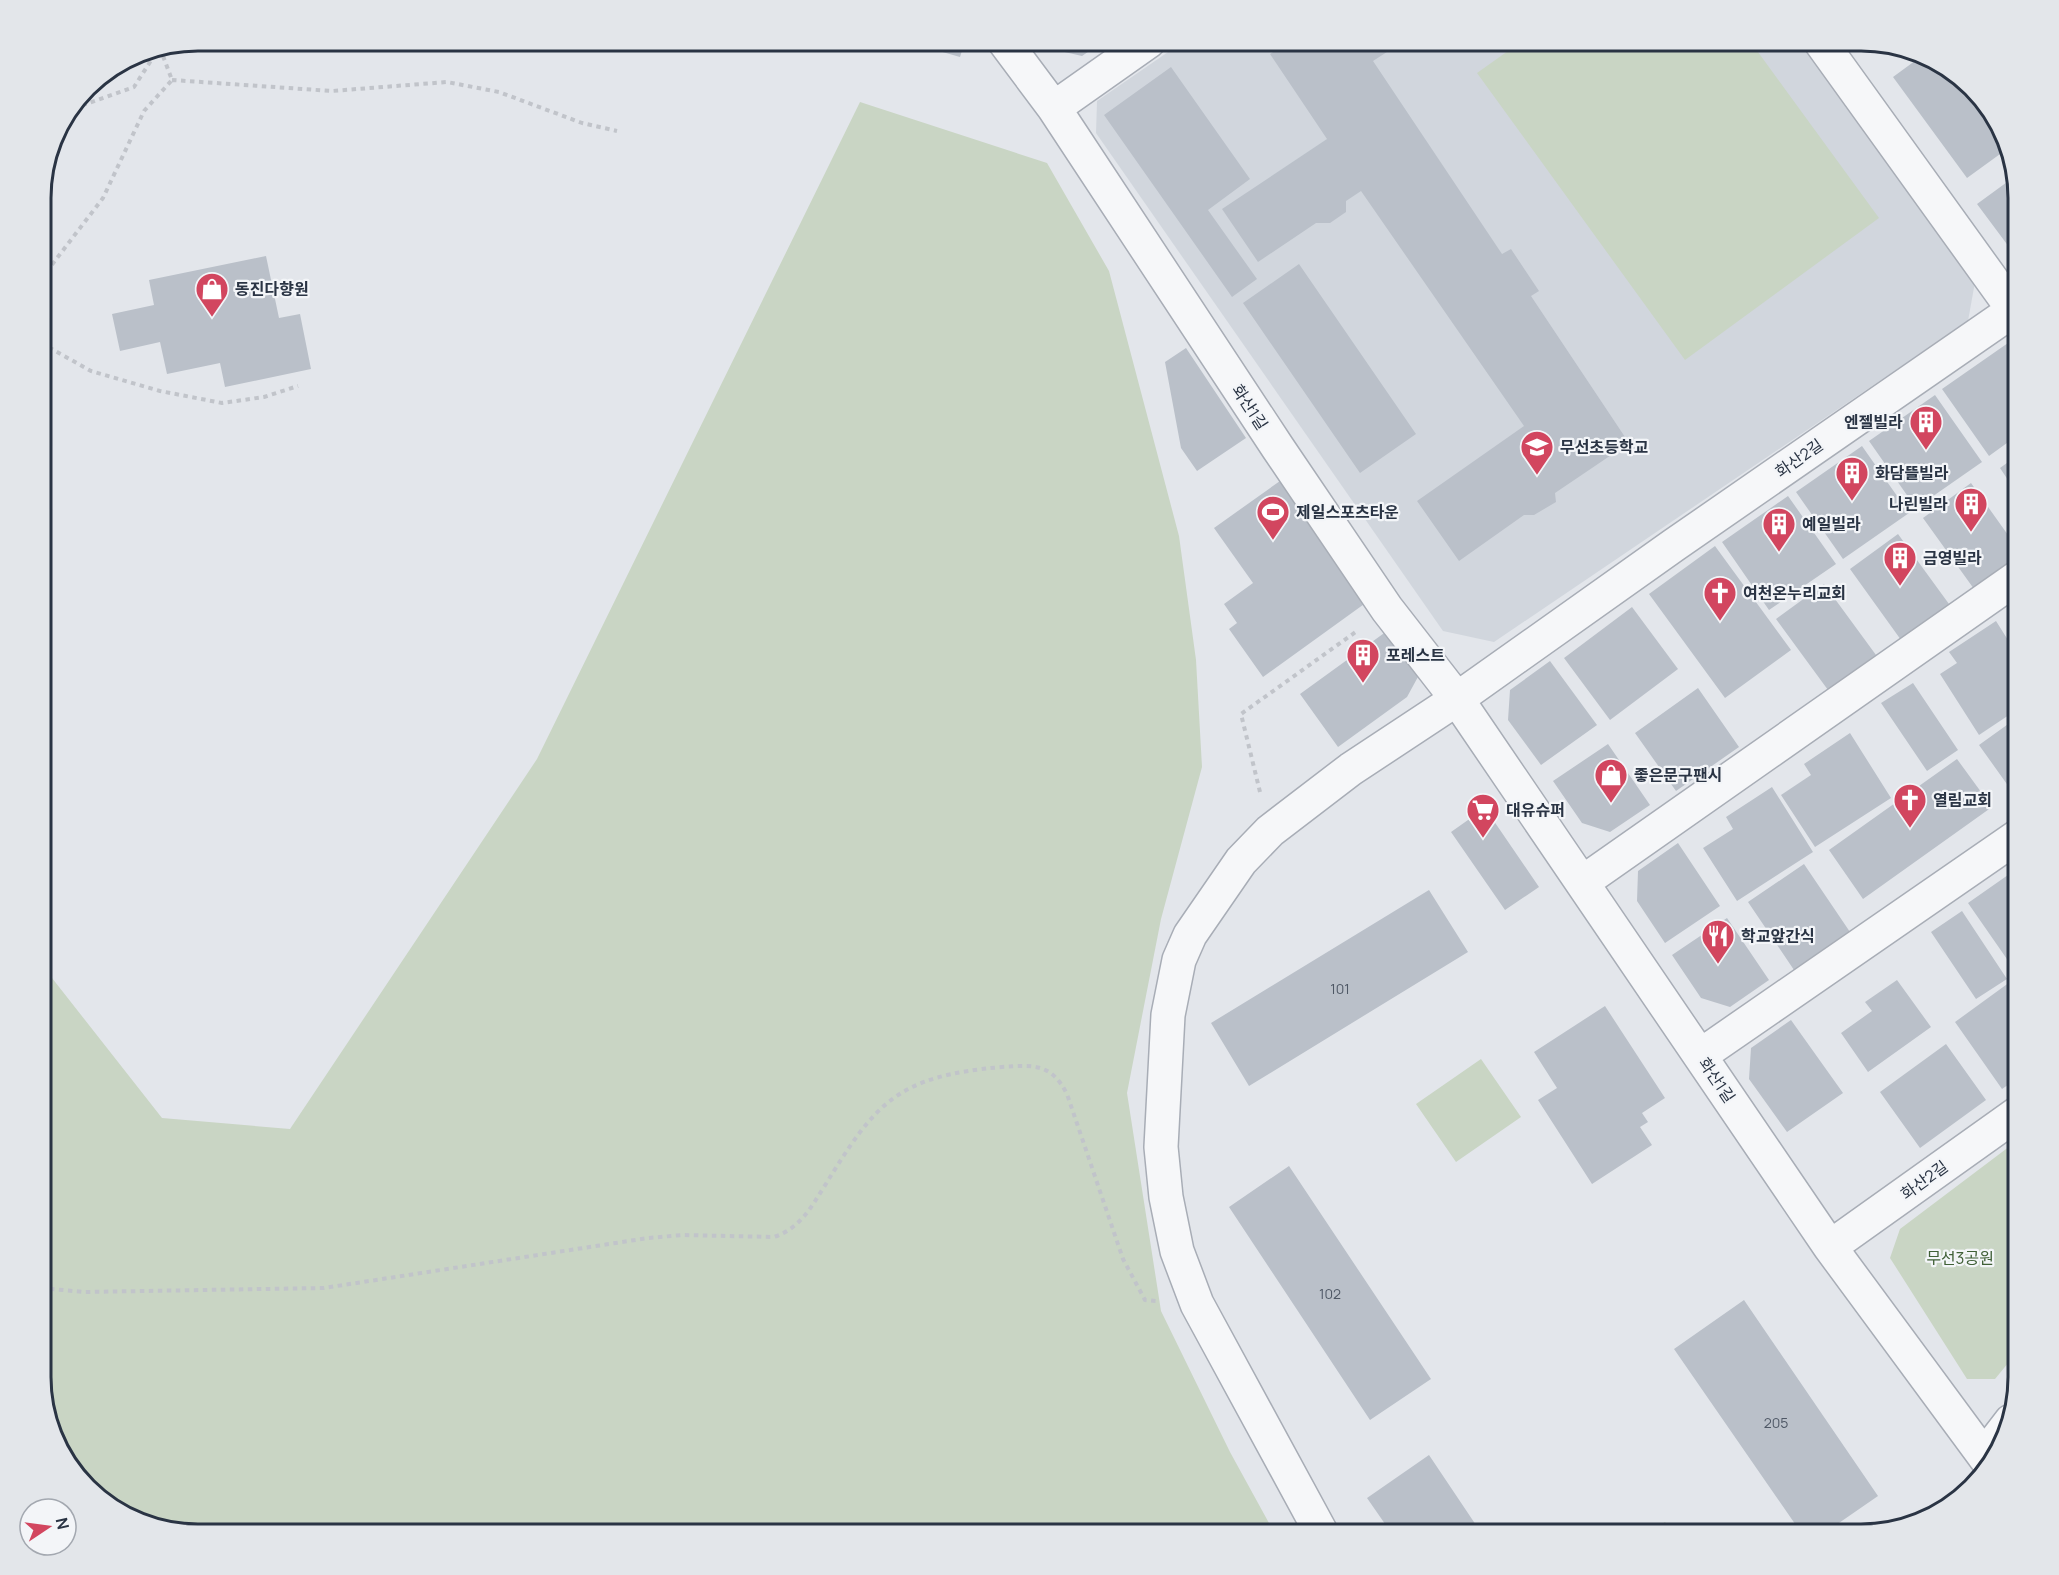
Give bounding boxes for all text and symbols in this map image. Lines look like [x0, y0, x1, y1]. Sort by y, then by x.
shop icon: 동진다향원 [194, 271, 230, 318]
place label: 동진다향원 [235, 278, 309, 300]
street label: 화산1길 [1227, 380, 1273, 434]
building icon: 엔젤빌라 [1908, 404, 1944, 451]
place label: 엔젤빌라 [1844, 411, 1903, 433]
school or university icon: 무선초등학교 [1519, 429, 1555, 476]
street label: 화산2길 [1771, 434, 1827, 482]
place label: 무선초등학교 [1560, 436, 1649, 458]
building icon: 화담뜰빌라 [1834, 455, 1870, 502]
place label: 화담뜰빌라 [1875, 462, 1949, 484]
building icon: 나린빌라 [1953, 486, 1989, 533]
place label: 나린빌라 [1889, 493, 1948, 515]
sports icon: 제일스포츠타운 [1255, 494, 1291, 541]
place label: 제일스포츠타운 [1296, 501, 1399, 523]
building icon: 예일빌라 [1761, 506, 1797, 553]
place label: 예일빌라 [1802, 513, 1861, 535]
building icon: 금영빌라 [1882, 540, 1918, 587]
place label: 금영빌라 [1923, 547, 1982, 569]
church icon: 여천온누리교회 [1702, 575, 1738, 622]
place label: 여천온누리교회 [1743, 582, 1846, 604]
building icon: 포레스트 [1345, 637, 1381, 684]
place label: 포레스트 [1386, 644, 1445, 666]
shop icon: 좋은문구팬시 [1593, 757, 1629, 804]
place label: 좋은문구팬시 [1634, 764, 1722, 786]
church icon: 열림교회 [1892, 782, 1928, 829]
place label: 열림교회 [1933, 789, 1992, 811]
supermarket icon: 대유슈퍼 [1465, 792, 1501, 839]
place label: 대유슈퍼 [1506, 799, 1565, 821]
restaurant icon: 학교앞간식 [1700, 918, 1736, 965]
place label: 학교앞간식 [1741, 925, 1815, 947]
house number: 101 [1330, 979, 1350, 998]
street label: 화산1길 [1694, 1053, 1740, 1107]
street label: 화산2길 [1896, 1155, 1952, 1205]
park label: 무선3공원 [1926, 1247, 1994, 1269]
house number: 102 [1319, 1284, 1341, 1303]
house number: 205 [1764, 1413, 1788, 1432]
north arrow [18, 1497, 78, 1557]
text: N [51, 1516, 75, 1532]

